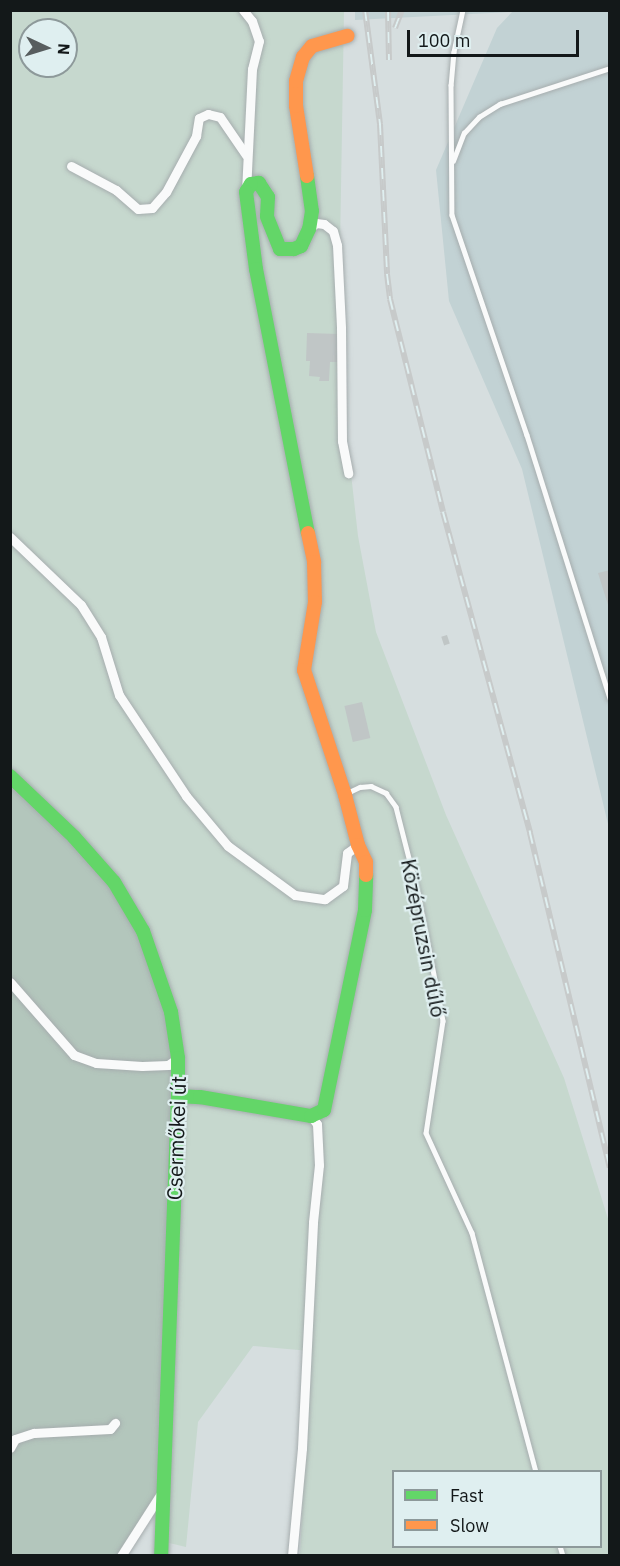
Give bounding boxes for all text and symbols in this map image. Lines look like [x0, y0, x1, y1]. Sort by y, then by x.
north arrow [18, 18, 78, 78]
scale bar [410, 18, 582, 56]
text: 100 m [418, 29, 470, 52]
text: N [54, 43, 74, 56]
street label: Középruzsin dűlő [396, 857, 452, 1019]
street label: Csermőkei út [161, 1075, 191, 1201]
legend [392, 1470, 602, 1548]
text: Fast [450, 1484, 484, 1507]
text: Slow [450, 1514, 489, 1537]

